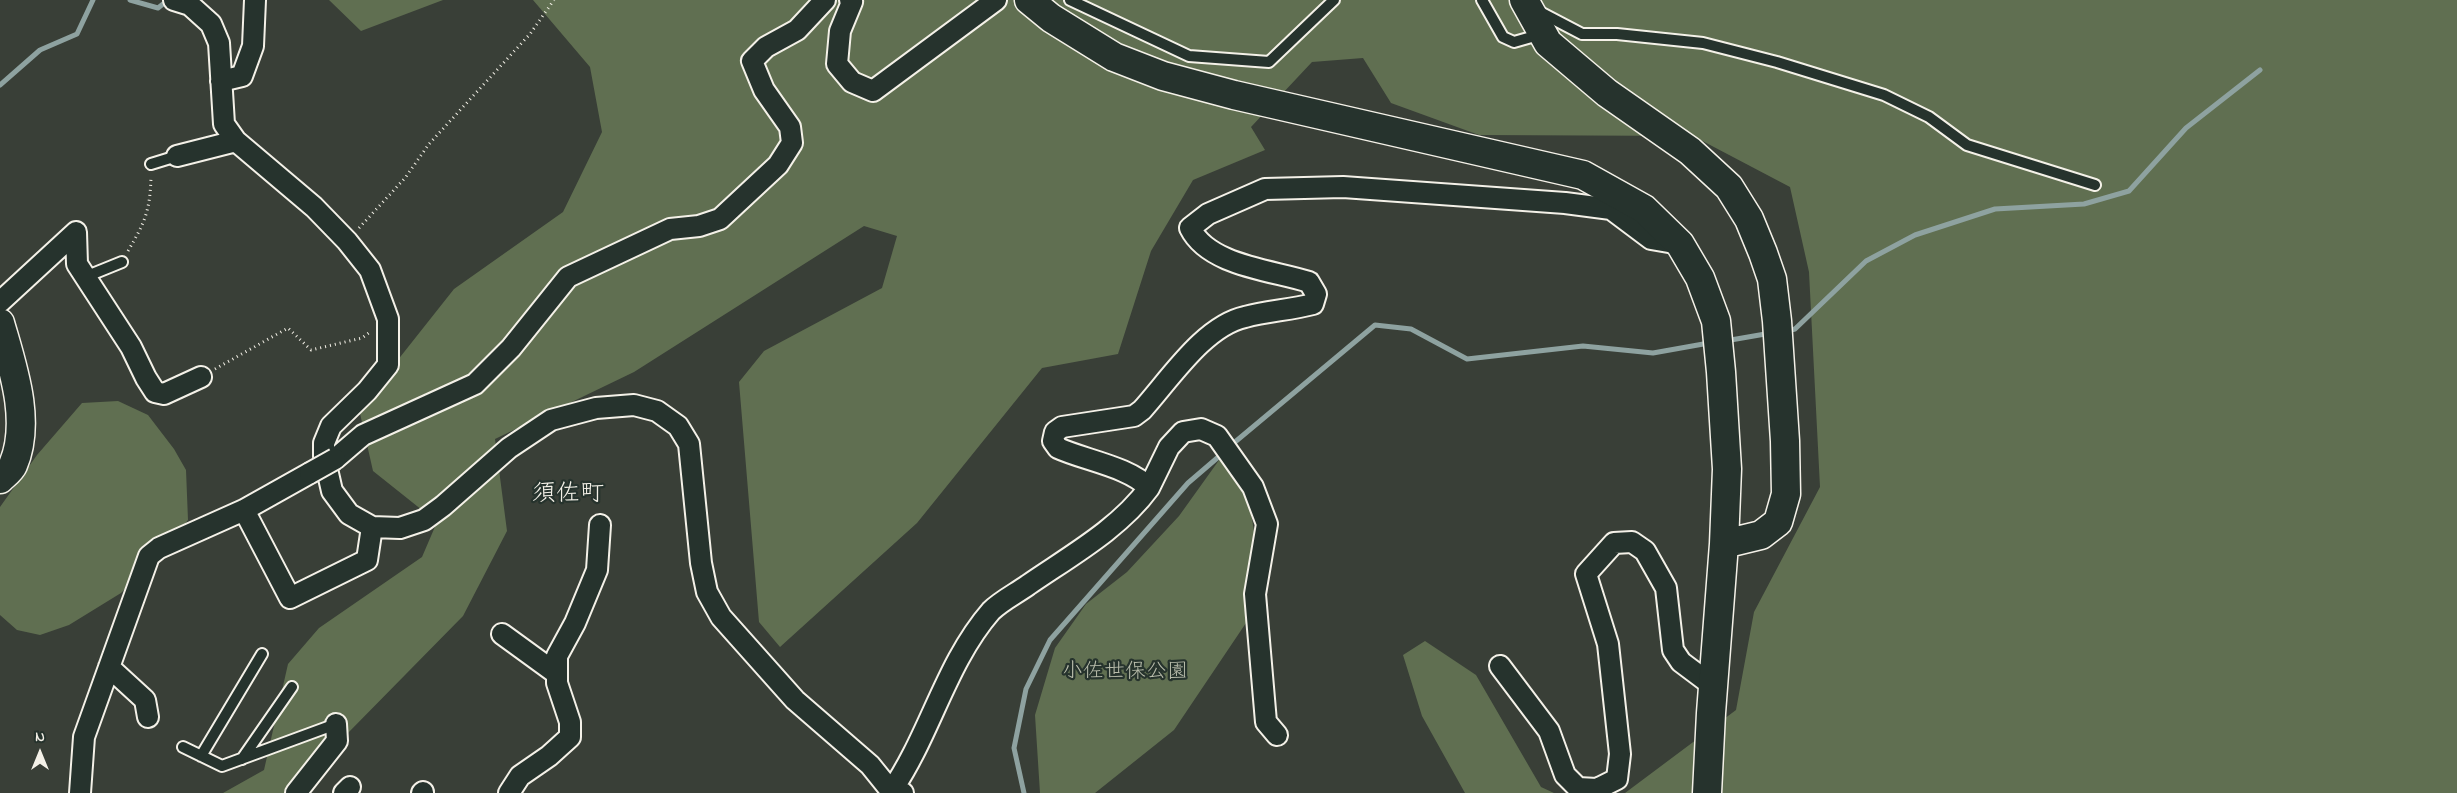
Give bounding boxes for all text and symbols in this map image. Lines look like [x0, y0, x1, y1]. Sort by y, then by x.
district label: 須佐町 [532, 482, 604, 510]
park label: 小佐世保公園 [1062, 661, 1188, 687]
text: N [35, 727, 45, 748]
north arrow [15, 728, 65, 778]

